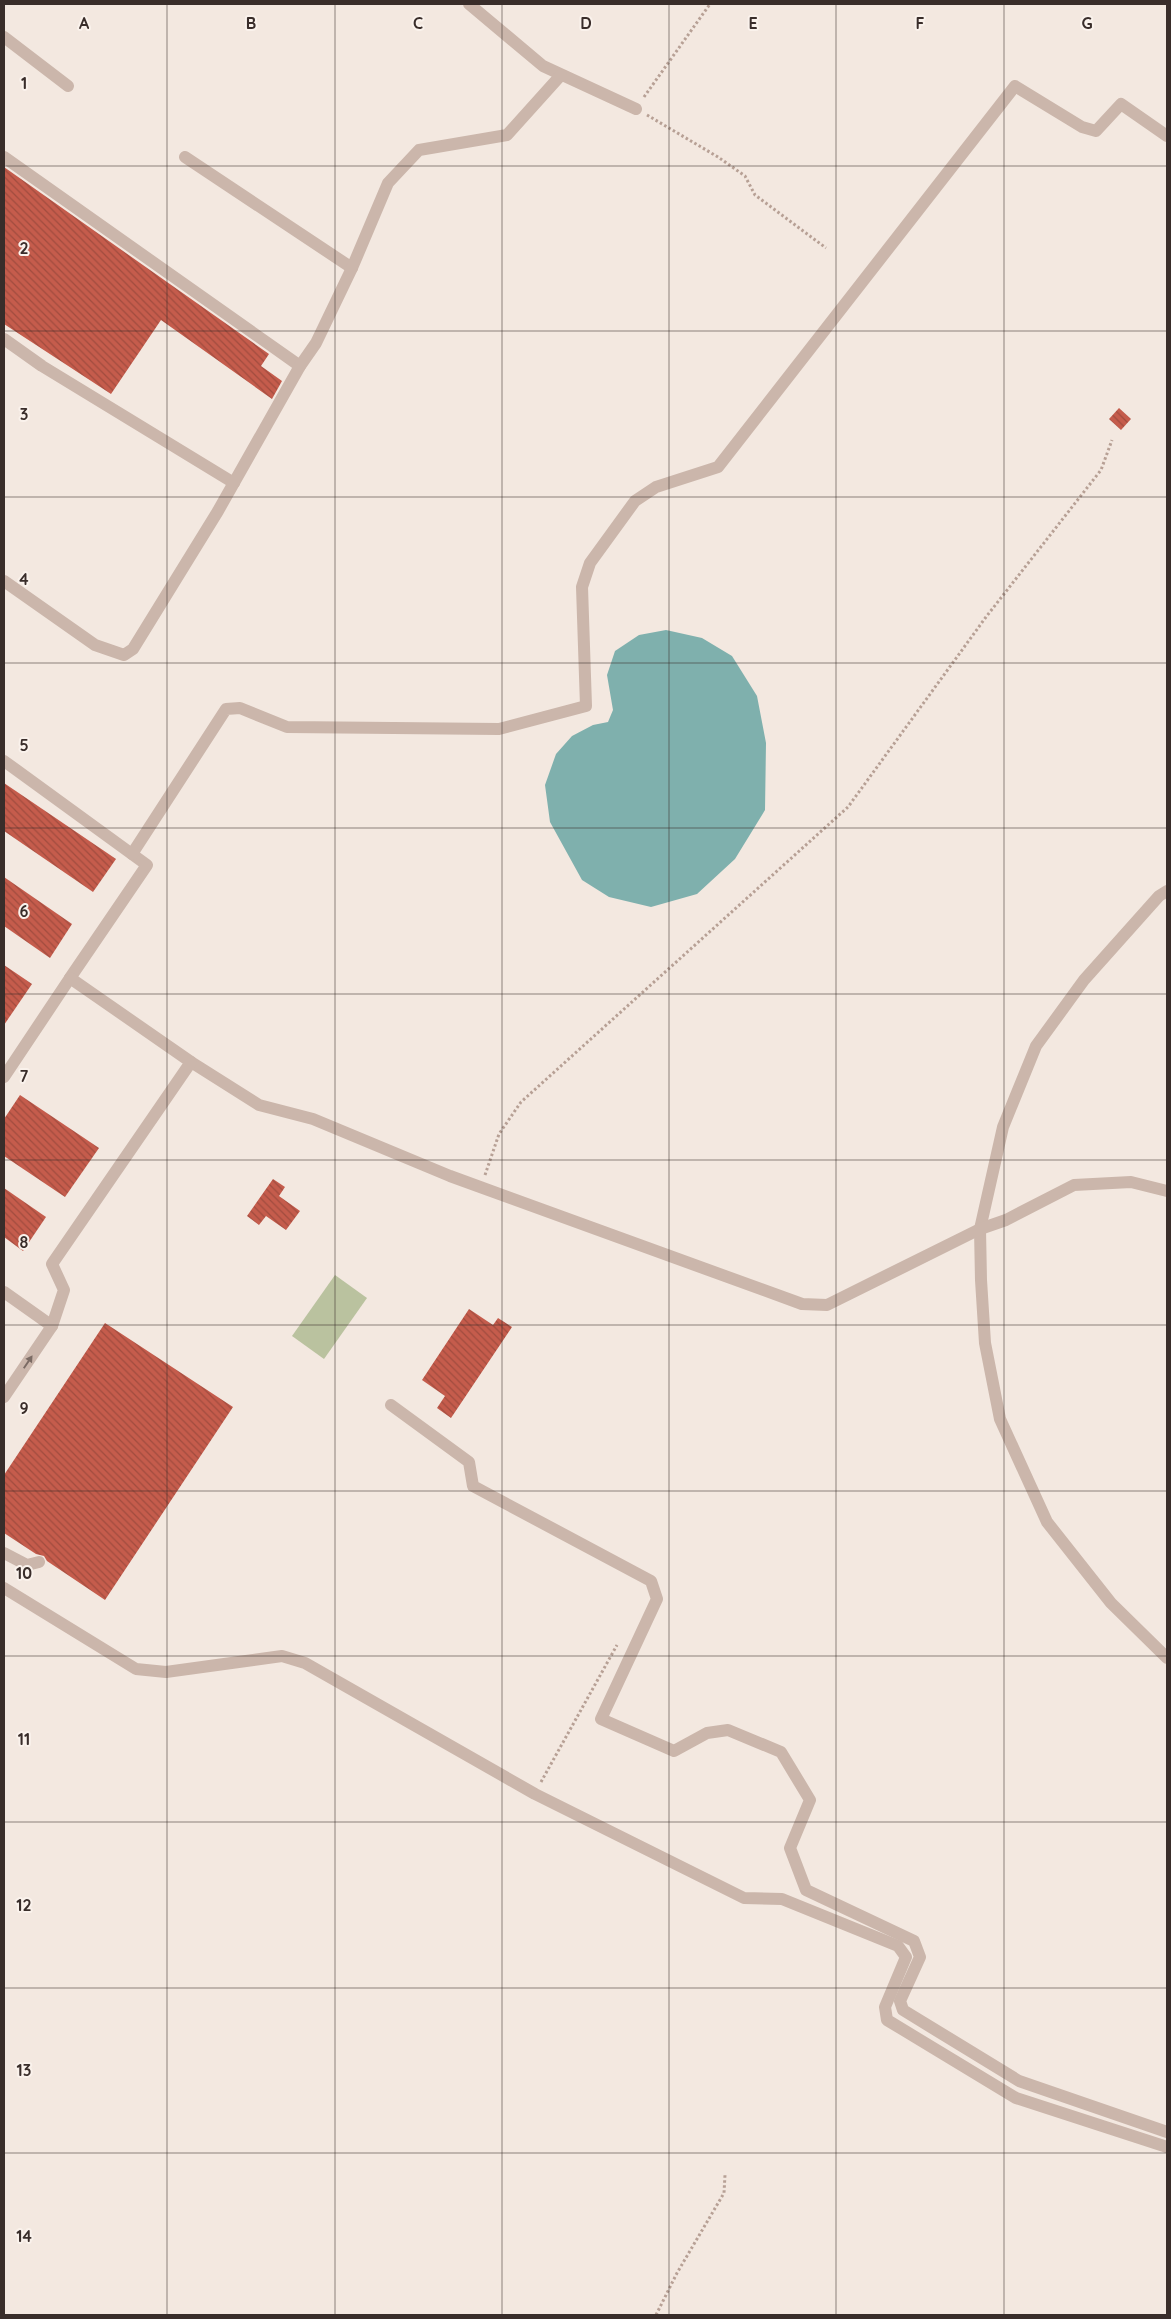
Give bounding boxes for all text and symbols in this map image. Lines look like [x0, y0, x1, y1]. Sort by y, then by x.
text: A [79, 13, 90, 33]
text: B [246, 13, 256, 33]
text: C [413, 13, 423, 33]
text: D [580, 13, 592, 33]
text: E [748, 13, 758, 33]
text: F [916, 13, 925, 33]
text: G [1081, 13, 1093, 33]
text: 1 [21, 73, 27, 93]
text: 2 [19, 238, 29, 258]
text: 3 [20, 404, 28, 424]
text: 4 [19, 569, 29, 589]
text: 5 [19, 735, 29, 755]
text: 6 [20, 901, 29, 921]
text: 7 [20, 1066, 29, 1086]
text: 8 [20, 1232, 29, 1252]
one-way arrow [23, 1355, 33, 1368]
text: 9 [19, 1398, 29, 1418]
text: 10 [16, 1563, 32, 1583]
text: 11 [18, 1729, 30, 1749]
text: 12 [16, 1895, 32, 1915]
text: 13 [17, 2060, 31, 2080]
text: 14 [16, 2226, 32, 2246]

